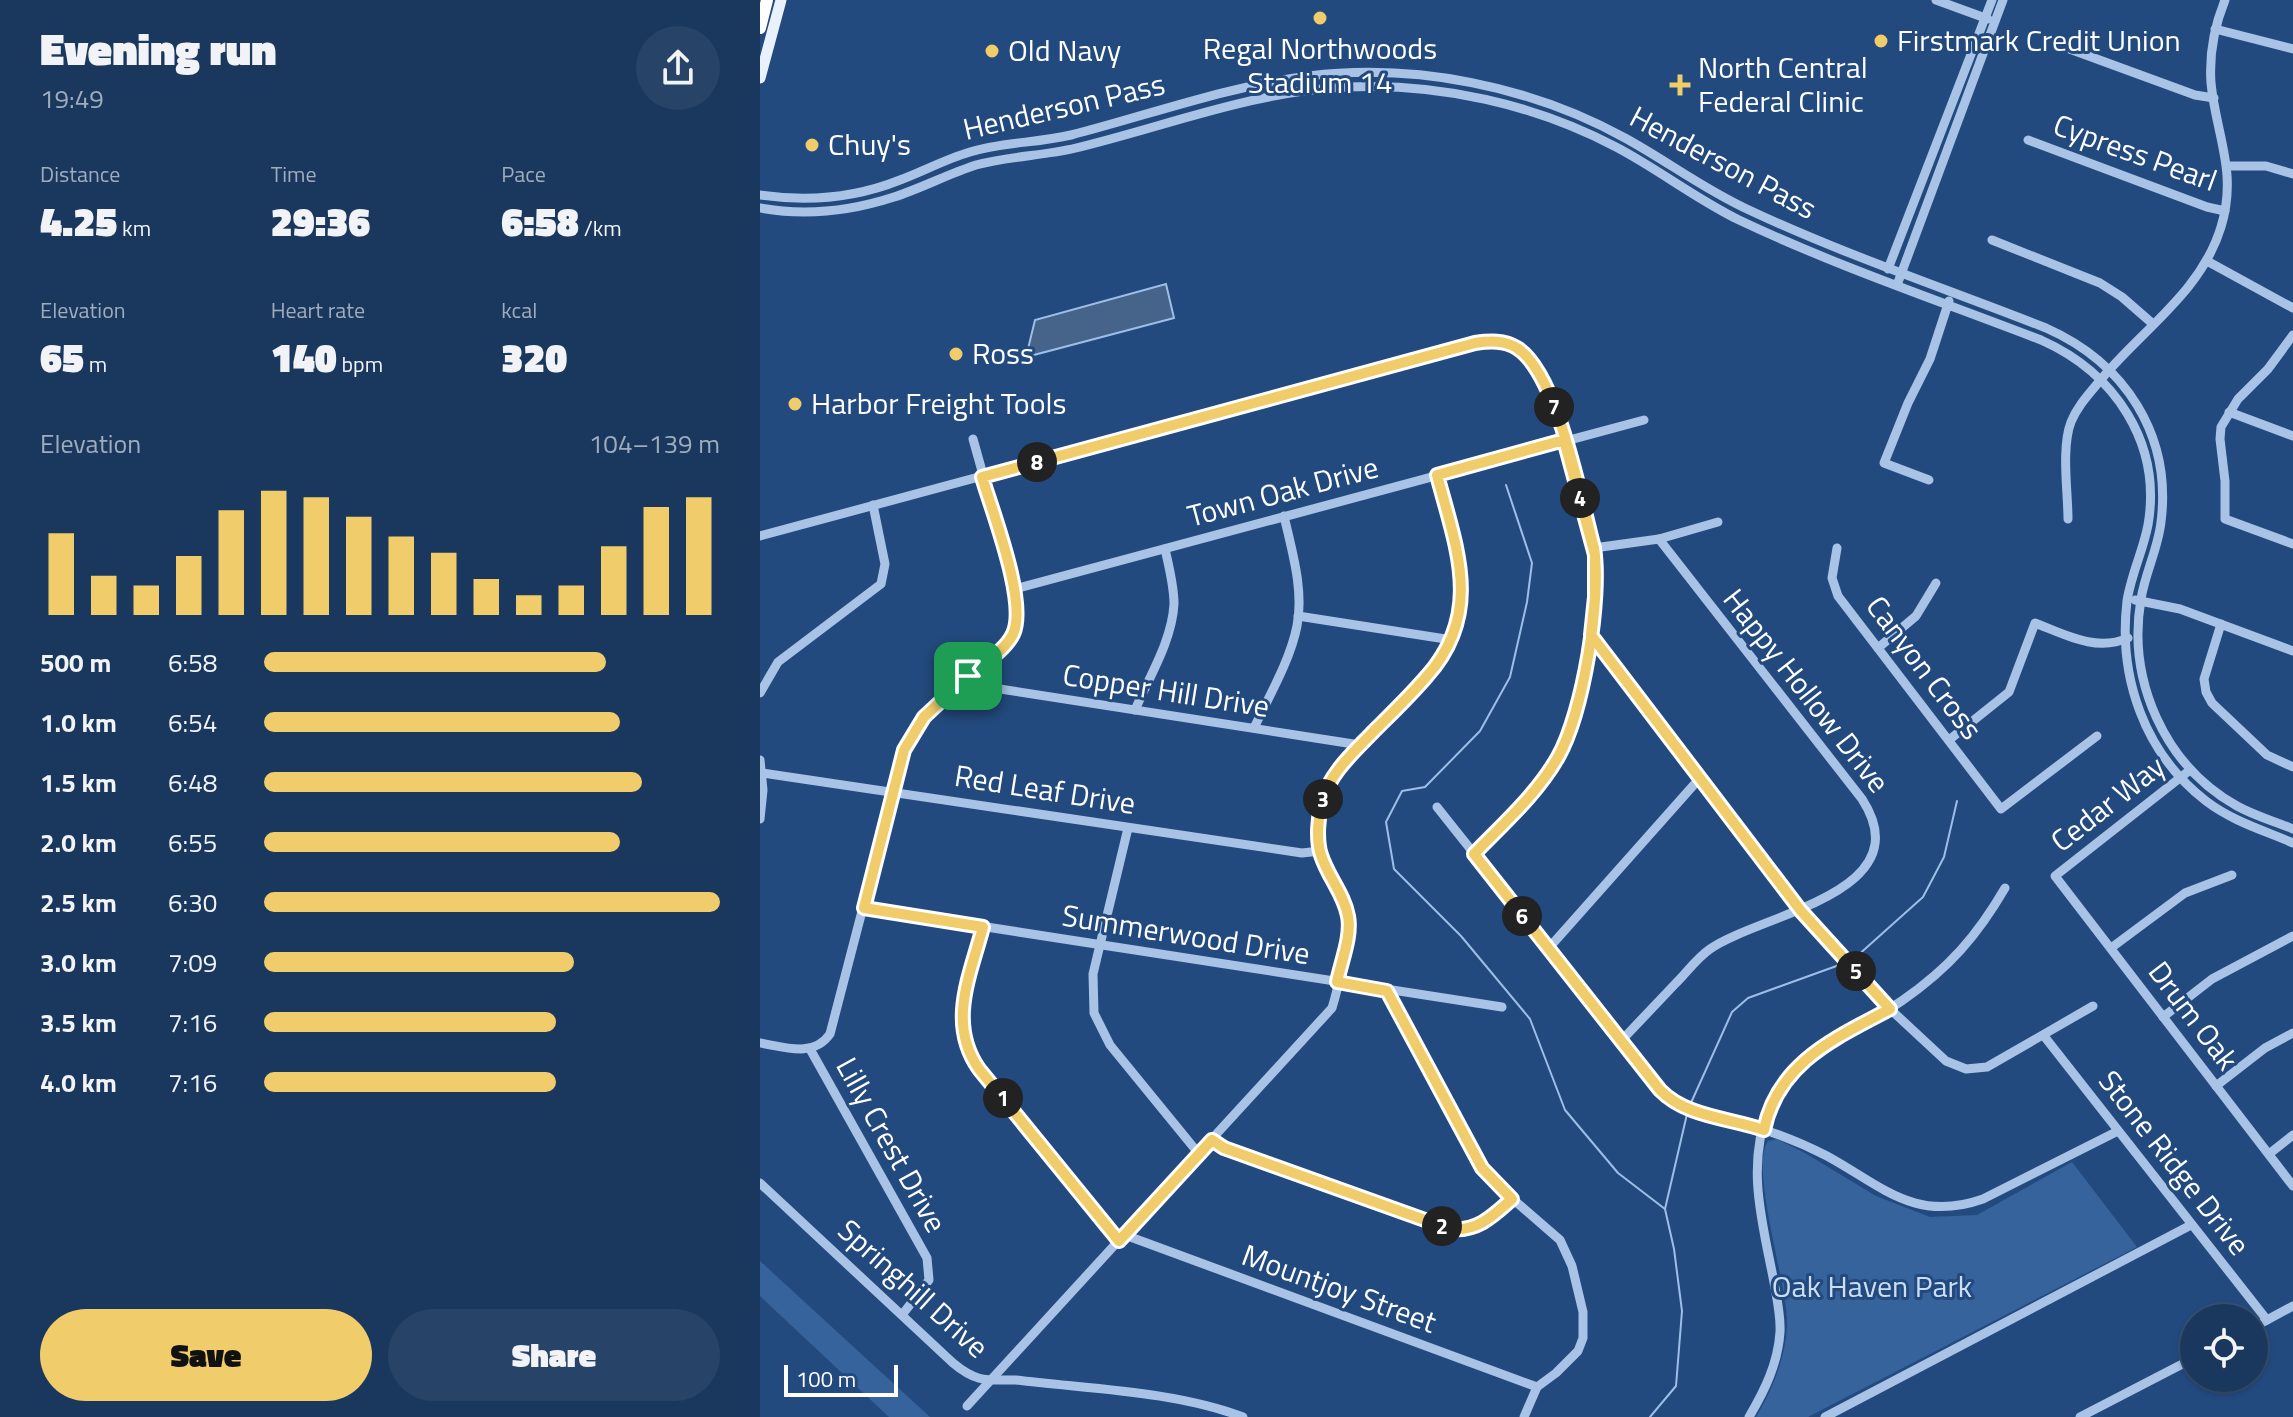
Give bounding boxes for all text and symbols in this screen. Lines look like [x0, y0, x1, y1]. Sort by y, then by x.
marker: Regal Northwoods Stadium 14 [1311, 9, 1329, 27]
text: Evening run [40, 15, 277, 82]
place label: Firstmark Credit Union [1897, 17, 2181, 63]
place label: Regal Northwoods Stadium 14 [1203, 25, 1437, 105]
button: share [636, 26, 720, 110]
place label: Old Navy [1008, 27, 1121, 73]
marker: Firstmark Credit Union [1872, 32, 1890, 50]
marker: Old Navy [983, 42, 1001, 60]
place label: North Central Federal Clinic [1698, 44, 1868, 124]
street label: Henderson Pass [958, 60, 1169, 152]
marker: North Central Federal Clinic [1669, 74, 1691, 96]
text: 19:49 [40, 79, 104, 118]
street label: Henderson Pass [1622, 93, 1825, 231]
street label: Cypress Pearl [2047, 101, 2224, 203]
place label: Chuy's [828, 121, 911, 167]
marker: Chuy's [803, 136, 821, 154]
text: Distance [40, 157, 120, 191]
text: Time [271, 157, 317, 191]
text: Pace [501, 157, 546, 191]
text: 4.25 [40, 191, 117, 252]
text: 29:36 [271, 191, 370, 252]
text: 6:58 [501, 191, 579, 252]
text: km [117, 211, 151, 245]
text: /km [579, 211, 622, 245]
text: Elevation [40, 293, 126, 327]
text: Heart rate [271, 293, 365, 327]
text: kcal [501, 293, 537, 327]
text: 65 [40, 327, 84, 388]
text: 140 [271, 327, 337, 388]
text: 320 [501, 327, 567, 388]
place label: Ross [972, 330, 1034, 376]
marker: Ross [947, 345, 965, 363]
text: m [84, 347, 107, 381]
text: bpm [337, 347, 383, 381]
place label: Harbor Freight Tools [811, 380, 1066, 426]
pin: 7 [1534, 387, 1574, 427]
text: 7 [1548, 390, 1560, 424]
marker: Harbor Freight Tools [786, 395, 804, 413]
text: Elevation [40, 424, 141, 463]
text: 104–139 m [589, 424, 720, 463]
pin: 8 [1017, 442, 1057, 482]
street label: Town Oak Drive [1182, 443, 1383, 539]
text: 8 [1031, 445, 1043, 479]
pin: 4 [1560, 478, 1600, 518]
text: 4 [1574, 481, 1586, 515]
street label: Happy Hollow Drive [1712, 578, 1901, 802]
street label: Canyon Cross [1855, 586, 1994, 749]
pin [934, 642, 1002, 710]
text: 500 m [40, 643, 111, 682]
text: 6:58 [168, 643, 217, 682]
street label: Copper Hill Drive [1060, 651, 1273, 729]
icon: arrive [946, 654, 990, 698]
text: 1.0 km [40, 703, 117, 742]
text: 6:54 [168, 703, 217, 742]
street label: Cedar Way [2040, 744, 2175, 863]
street label: Red Leaf Drive [951, 752, 1139, 826]
text: 1.5 km [40, 763, 117, 802]
text: 6:48 [168, 763, 217, 802]
pin: 3 [1303, 779, 1343, 819]
text: 3 [1317, 782, 1329, 816]
text: 2.0 km [40, 823, 117, 862]
text: 6:55 [168, 823, 217, 862]
text: 2.5 km [40, 883, 117, 922]
text: 6:30 [168, 883, 217, 922]
street label: Summerwood Drive [1059, 892, 1313, 976]
pin: 6 [1502, 896, 1542, 936]
text: 6 [1516, 899, 1528, 933]
text: 3.0 km [40, 943, 117, 982]
text: 7:09 [168, 943, 217, 982]
pin: 5 [1836, 951, 1876, 991]
street label: Drum Oak [2137, 951, 2250, 1080]
text: 5 [1850, 954, 1862, 988]
text: 3.5 km [40, 1003, 117, 1042]
text: 7:16 [168, 1003, 217, 1042]
street label: Lilly Crest Drive [825, 1049, 959, 1241]
street label: Stone Ridge Drive [2088, 1060, 2262, 1265]
text: 4.0 km [40, 1063, 117, 1102]
text: 7:16 [168, 1063, 217, 1102]
pin: 1 [983, 1078, 1023, 1118]
text: 1 [997, 1081, 1009, 1115]
pin: 2 [1422, 1206, 1462, 1246]
street label: Springhill Drive [828, 1208, 999, 1369]
text: 2 [1436, 1209, 1448, 1243]
street label: Mountjoy Street [1236, 1232, 1443, 1345]
park label: Oak Haven Park [1772, 1263, 1972, 1309]
map controls [2180, 1304, 2268, 1392]
button: locate [2180, 1304, 2268, 1392]
button: Save [40, 1309, 372, 1401]
button: Share [388, 1309, 720, 1401]
scale bar [784, 1361, 898, 1397]
text: 100 m [796, 1362, 856, 1396]

